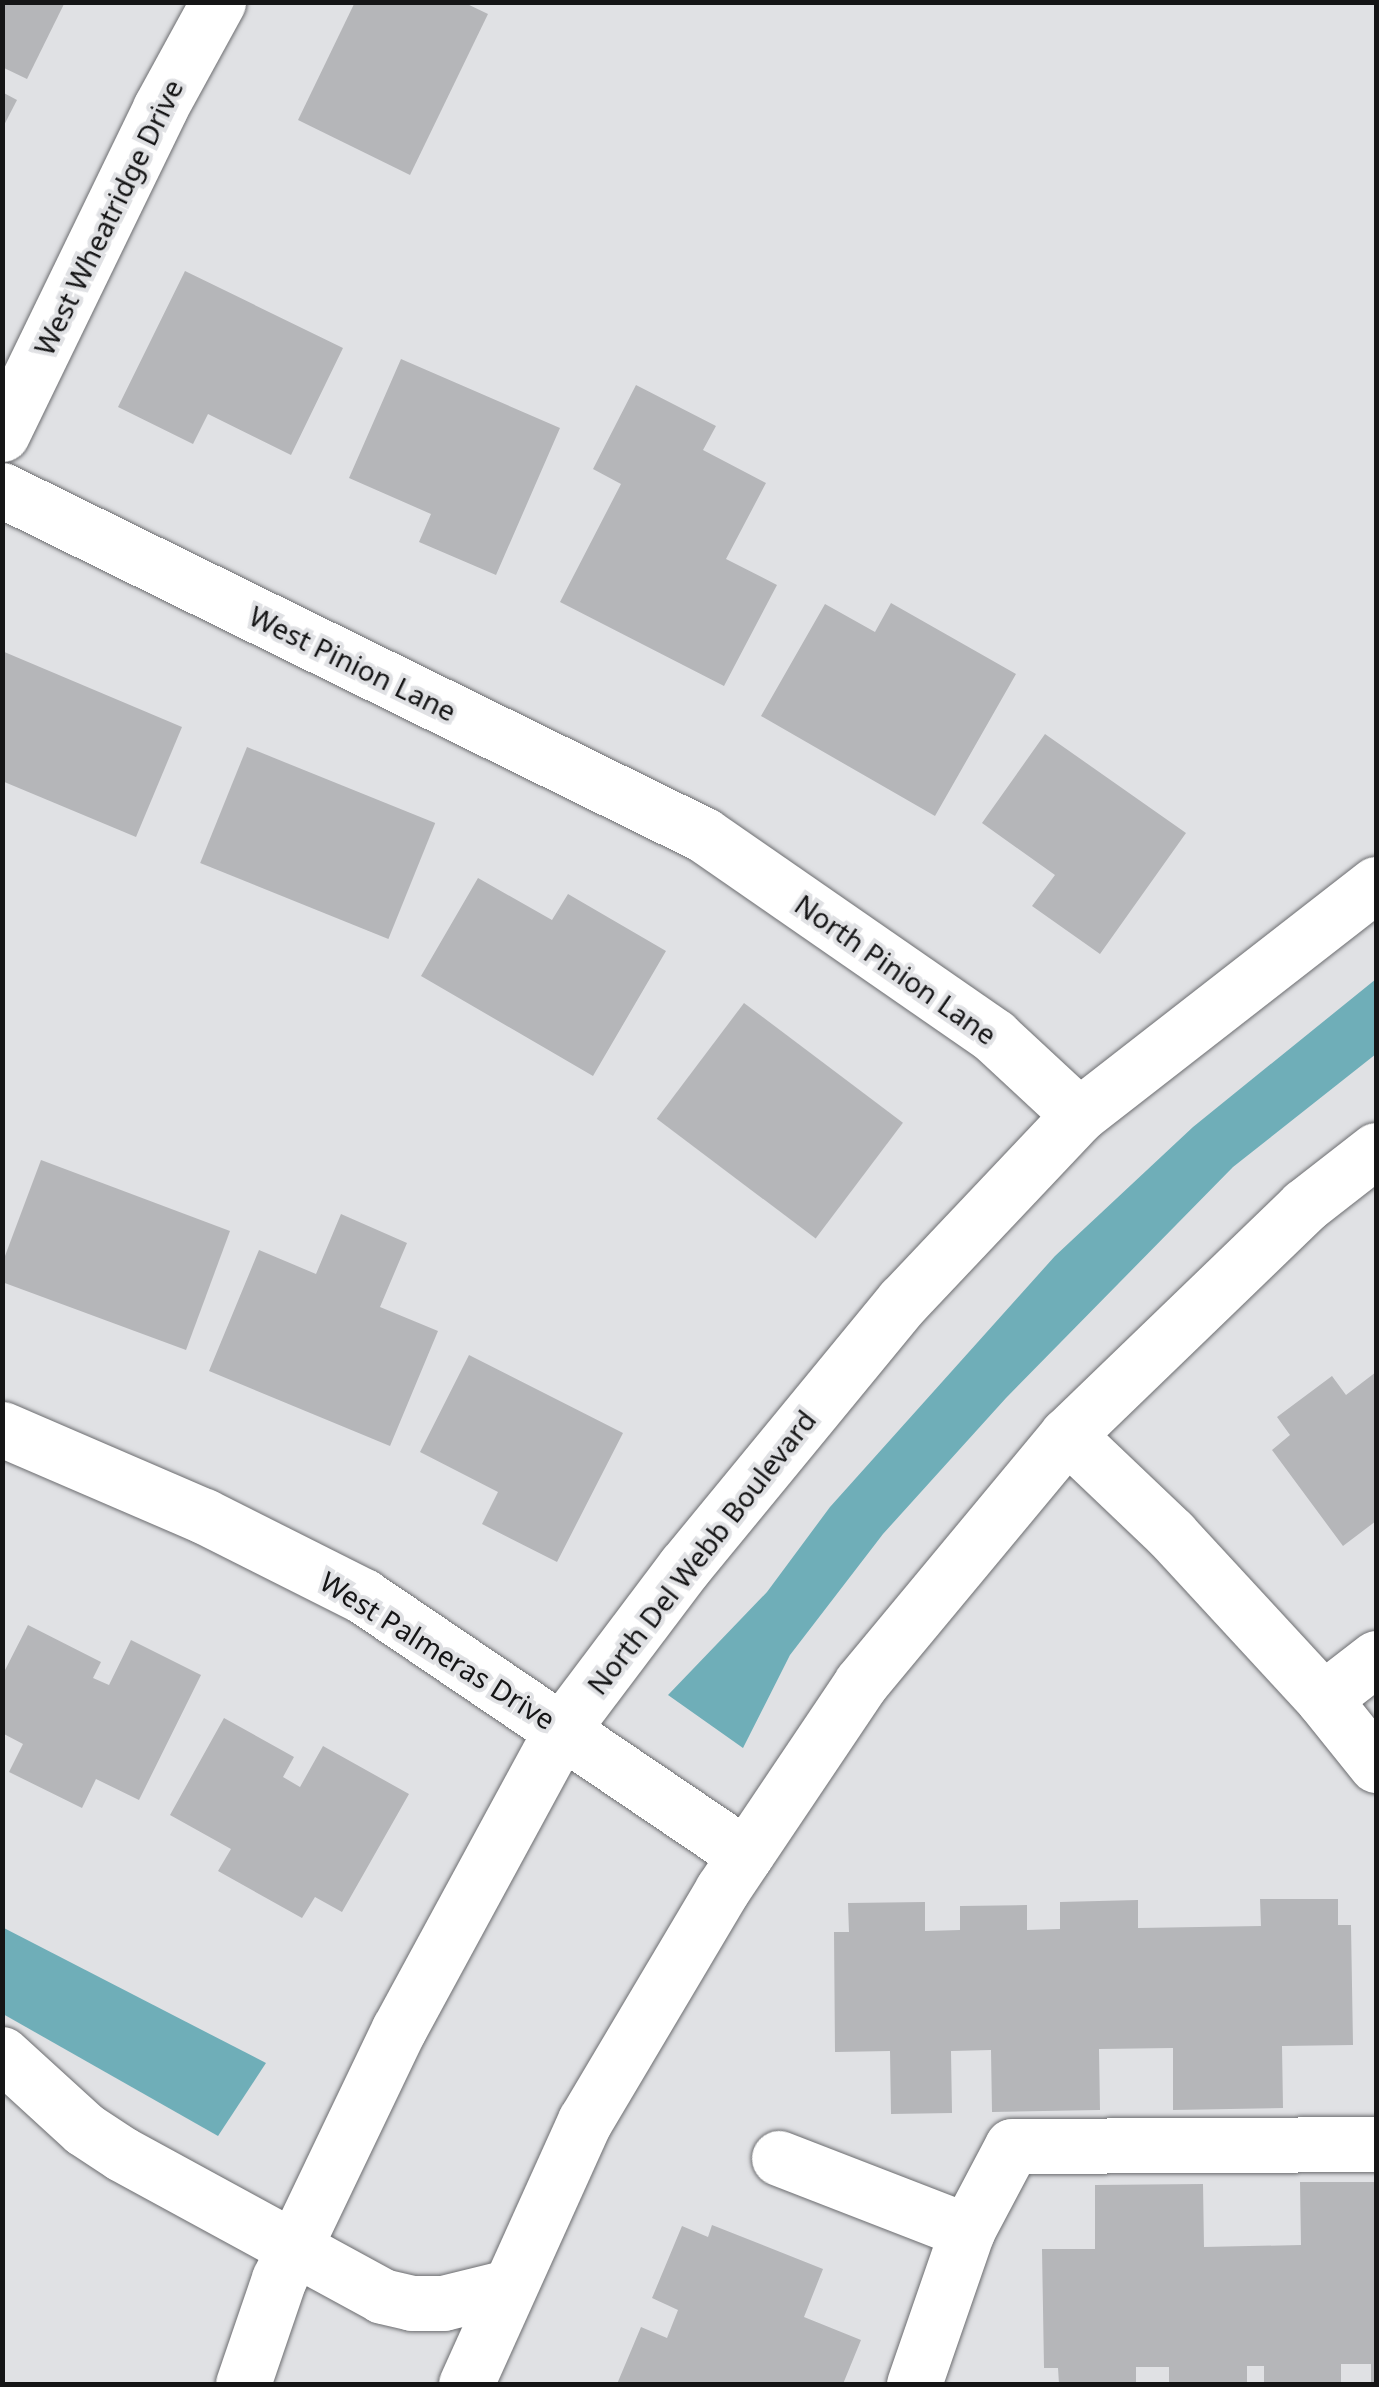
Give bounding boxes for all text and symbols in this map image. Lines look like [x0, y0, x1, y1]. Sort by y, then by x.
street label: West Wheatridge Drive [27, 74, 189, 360]
street label: West Pinion Lane [244, 598, 462, 728]
street label: North Pinion Lane [789, 887, 1003, 1051]
street label: North Del Webb Boulevard [580, 1403, 822, 1701]
street label: West Palmeras Drive [314, 1564, 562, 1736]

